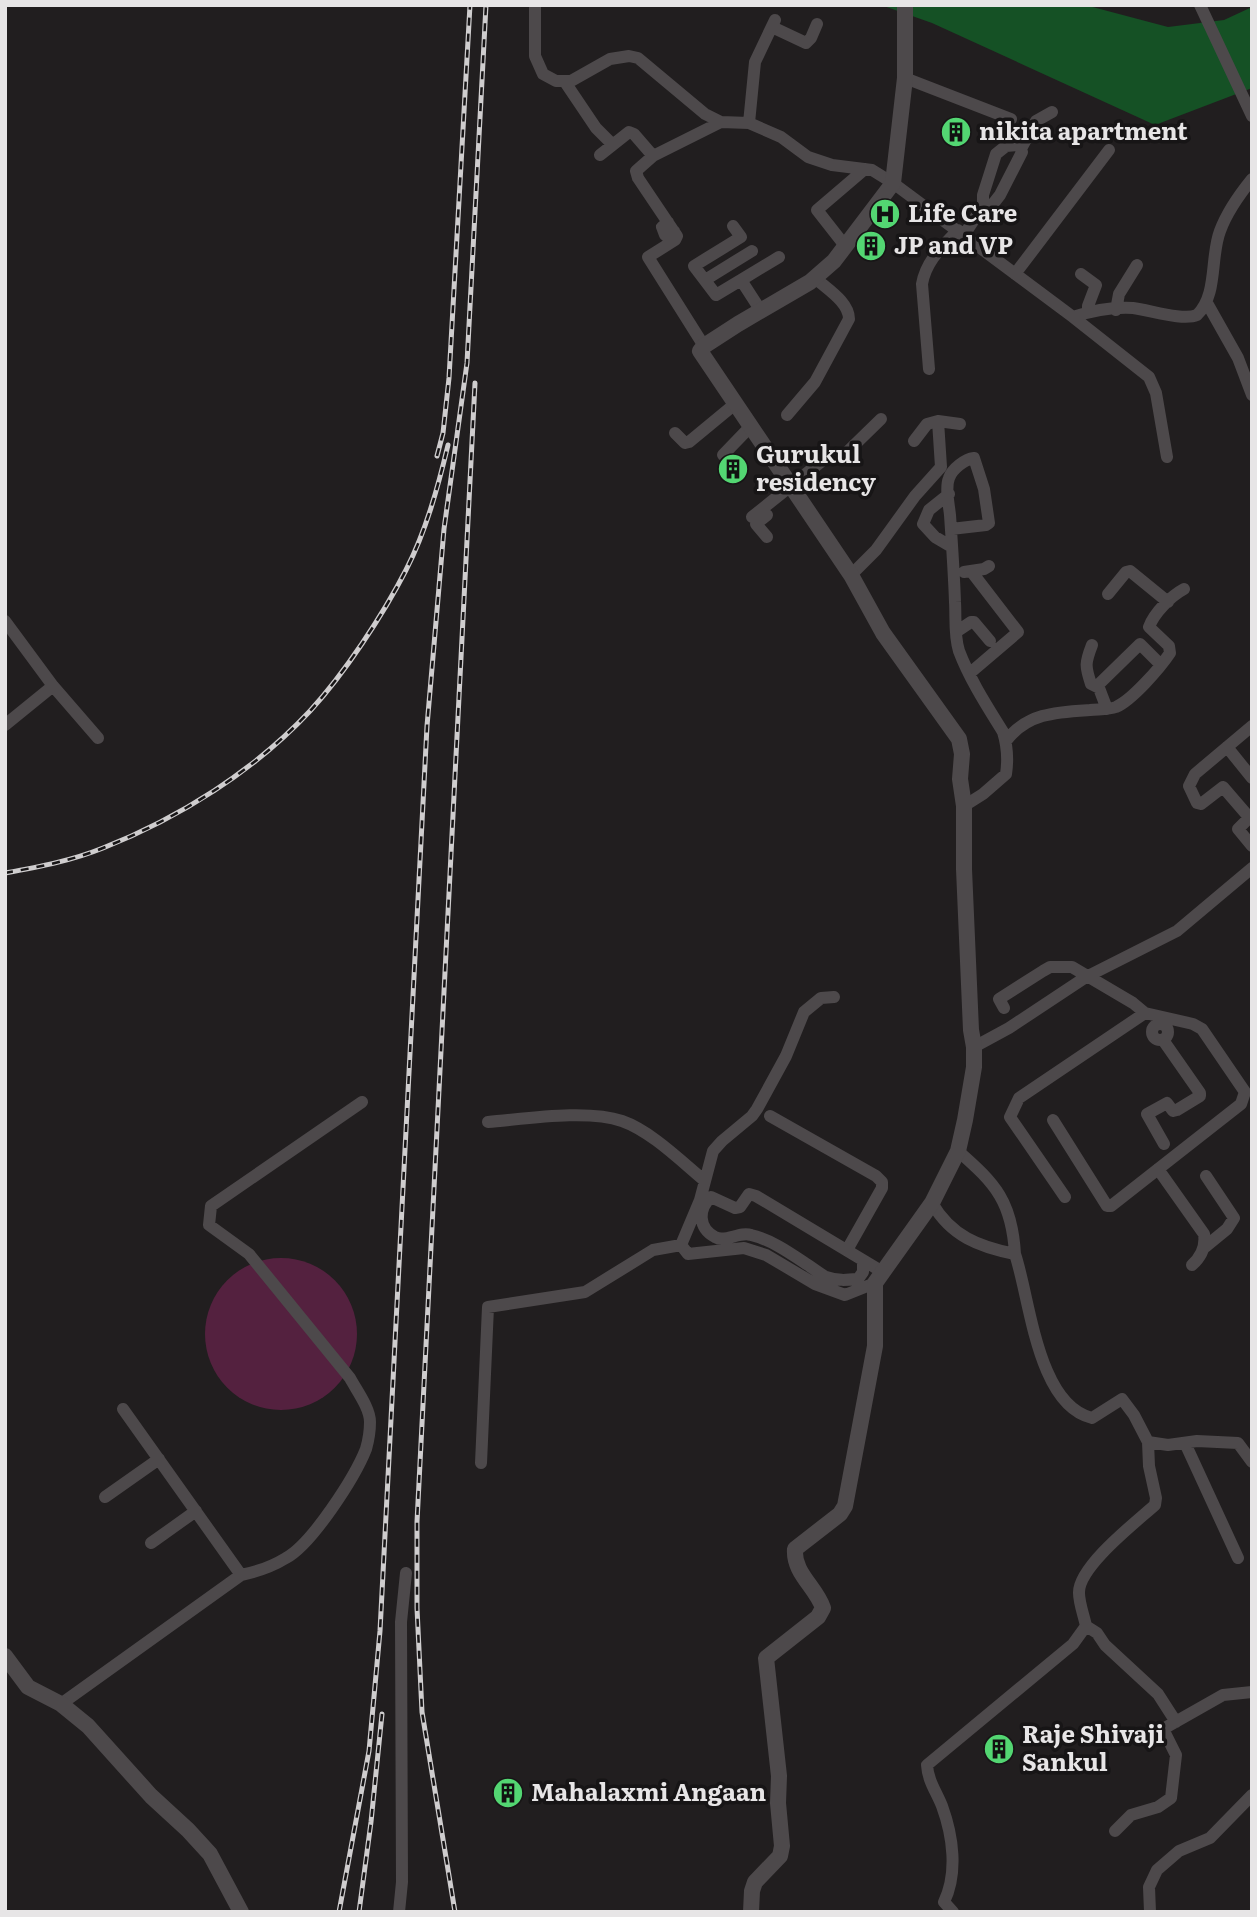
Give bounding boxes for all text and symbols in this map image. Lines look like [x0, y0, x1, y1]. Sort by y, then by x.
place label: nikita apartment [979, 112, 1188, 147]
building icon: nikita apartment [939, 115, 973, 149]
place label: Life Care [908, 194, 1017, 229]
hospital icon: Life Care [868, 197, 902, 231]
place label: JP and VP [894, 226, 1013, 261]
building icon: JP and VP [854, 229, 888, 263]
place label: Gurukul residency [756, 435, 876, 498]
building icon: Gurukul residency [716, 452, 750, 486]
place label: Raje Shivaji Sankul [1022, 1715, 1165, 1778]
building icon: Raje Shivaji Sankul [982, 1732, 1016, 1766]
place label: Mahalaxmi Angaan [531, 1773, 767, 1808]
building icon: Mahalaxmi Angaan [491, 1776, 525, 1810]

